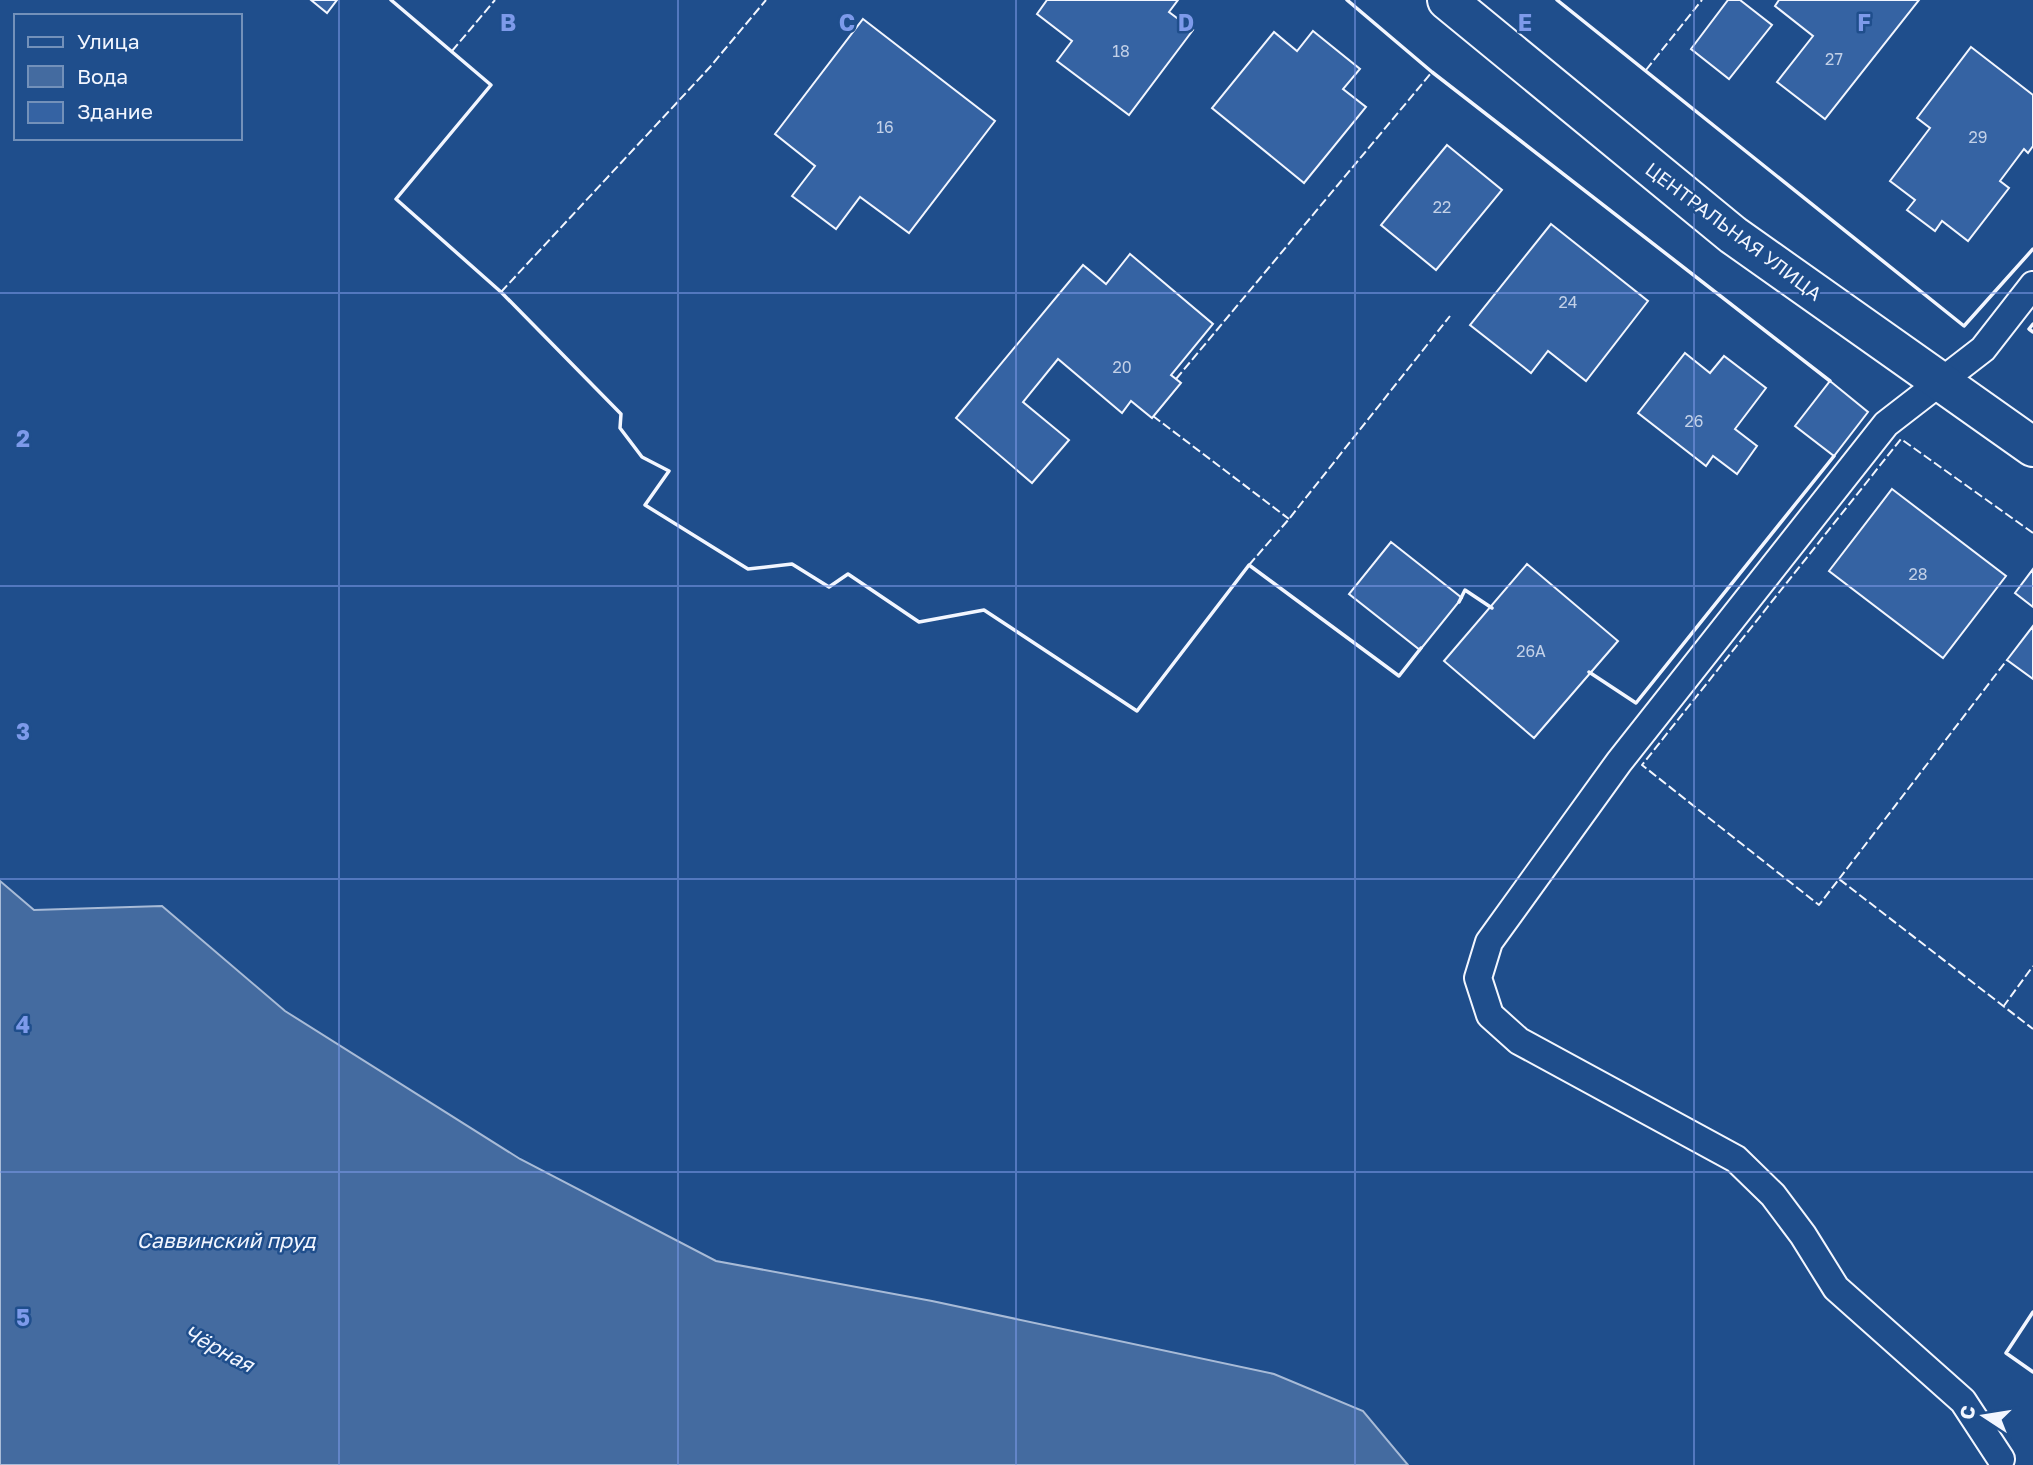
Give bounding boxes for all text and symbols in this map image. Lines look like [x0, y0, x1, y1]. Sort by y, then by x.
text: B [500, 8, 516, 36]
text: C [839, 8, 855, 36]
text: D [1178, 8, 1194, 36]
text: E [1518, 8, 1532, 36]
text: F [1857, 8, 1871, 36]
legend [14, 14, 242, 140]
text: Улица [77, 28, 140, 54]
house number: 18 [1112, 41, 1130, 61]
house number: 27 [1825, 49, 1843, 69]
text: Вода [77, 63, 128, 89]
text: Здание [77, 98, 153, 124]
house number: 16 [876, 117, 894, 137]
house number: 29 [1969, 127, 1987, 147]
street label: ЦЕНТРАЛЬНАЯ УЛИЦА [1641, 157, 1827, 305]
house number: 22 [1433, 197, 1451, 217]
house number: 24 [1558, 292, 1578, 312]
house number: 20 [1112, 357, 1132, 377]
house number: 26 [1685, 411, 1703, 431]
text: 2 [16, 424, 30, 452]
house number: 28 [1908, 564, 1928, 584]
house number: 26А [1516, 641, 1546, 661]
text: 3 [16, 717, 30, 745]
text: 4 [16, 1010, 30, 1038]
water label: Саввинский пруд [137, 1227, 317, 1253]
text: 5 [16, 1303, 30, 1331]
water label: Чёрная [179, 1319, 260, 1378]
north arrow [1949, 1381, 2019, 1451]
text: С [1954, 1403, 1980, 1421]

